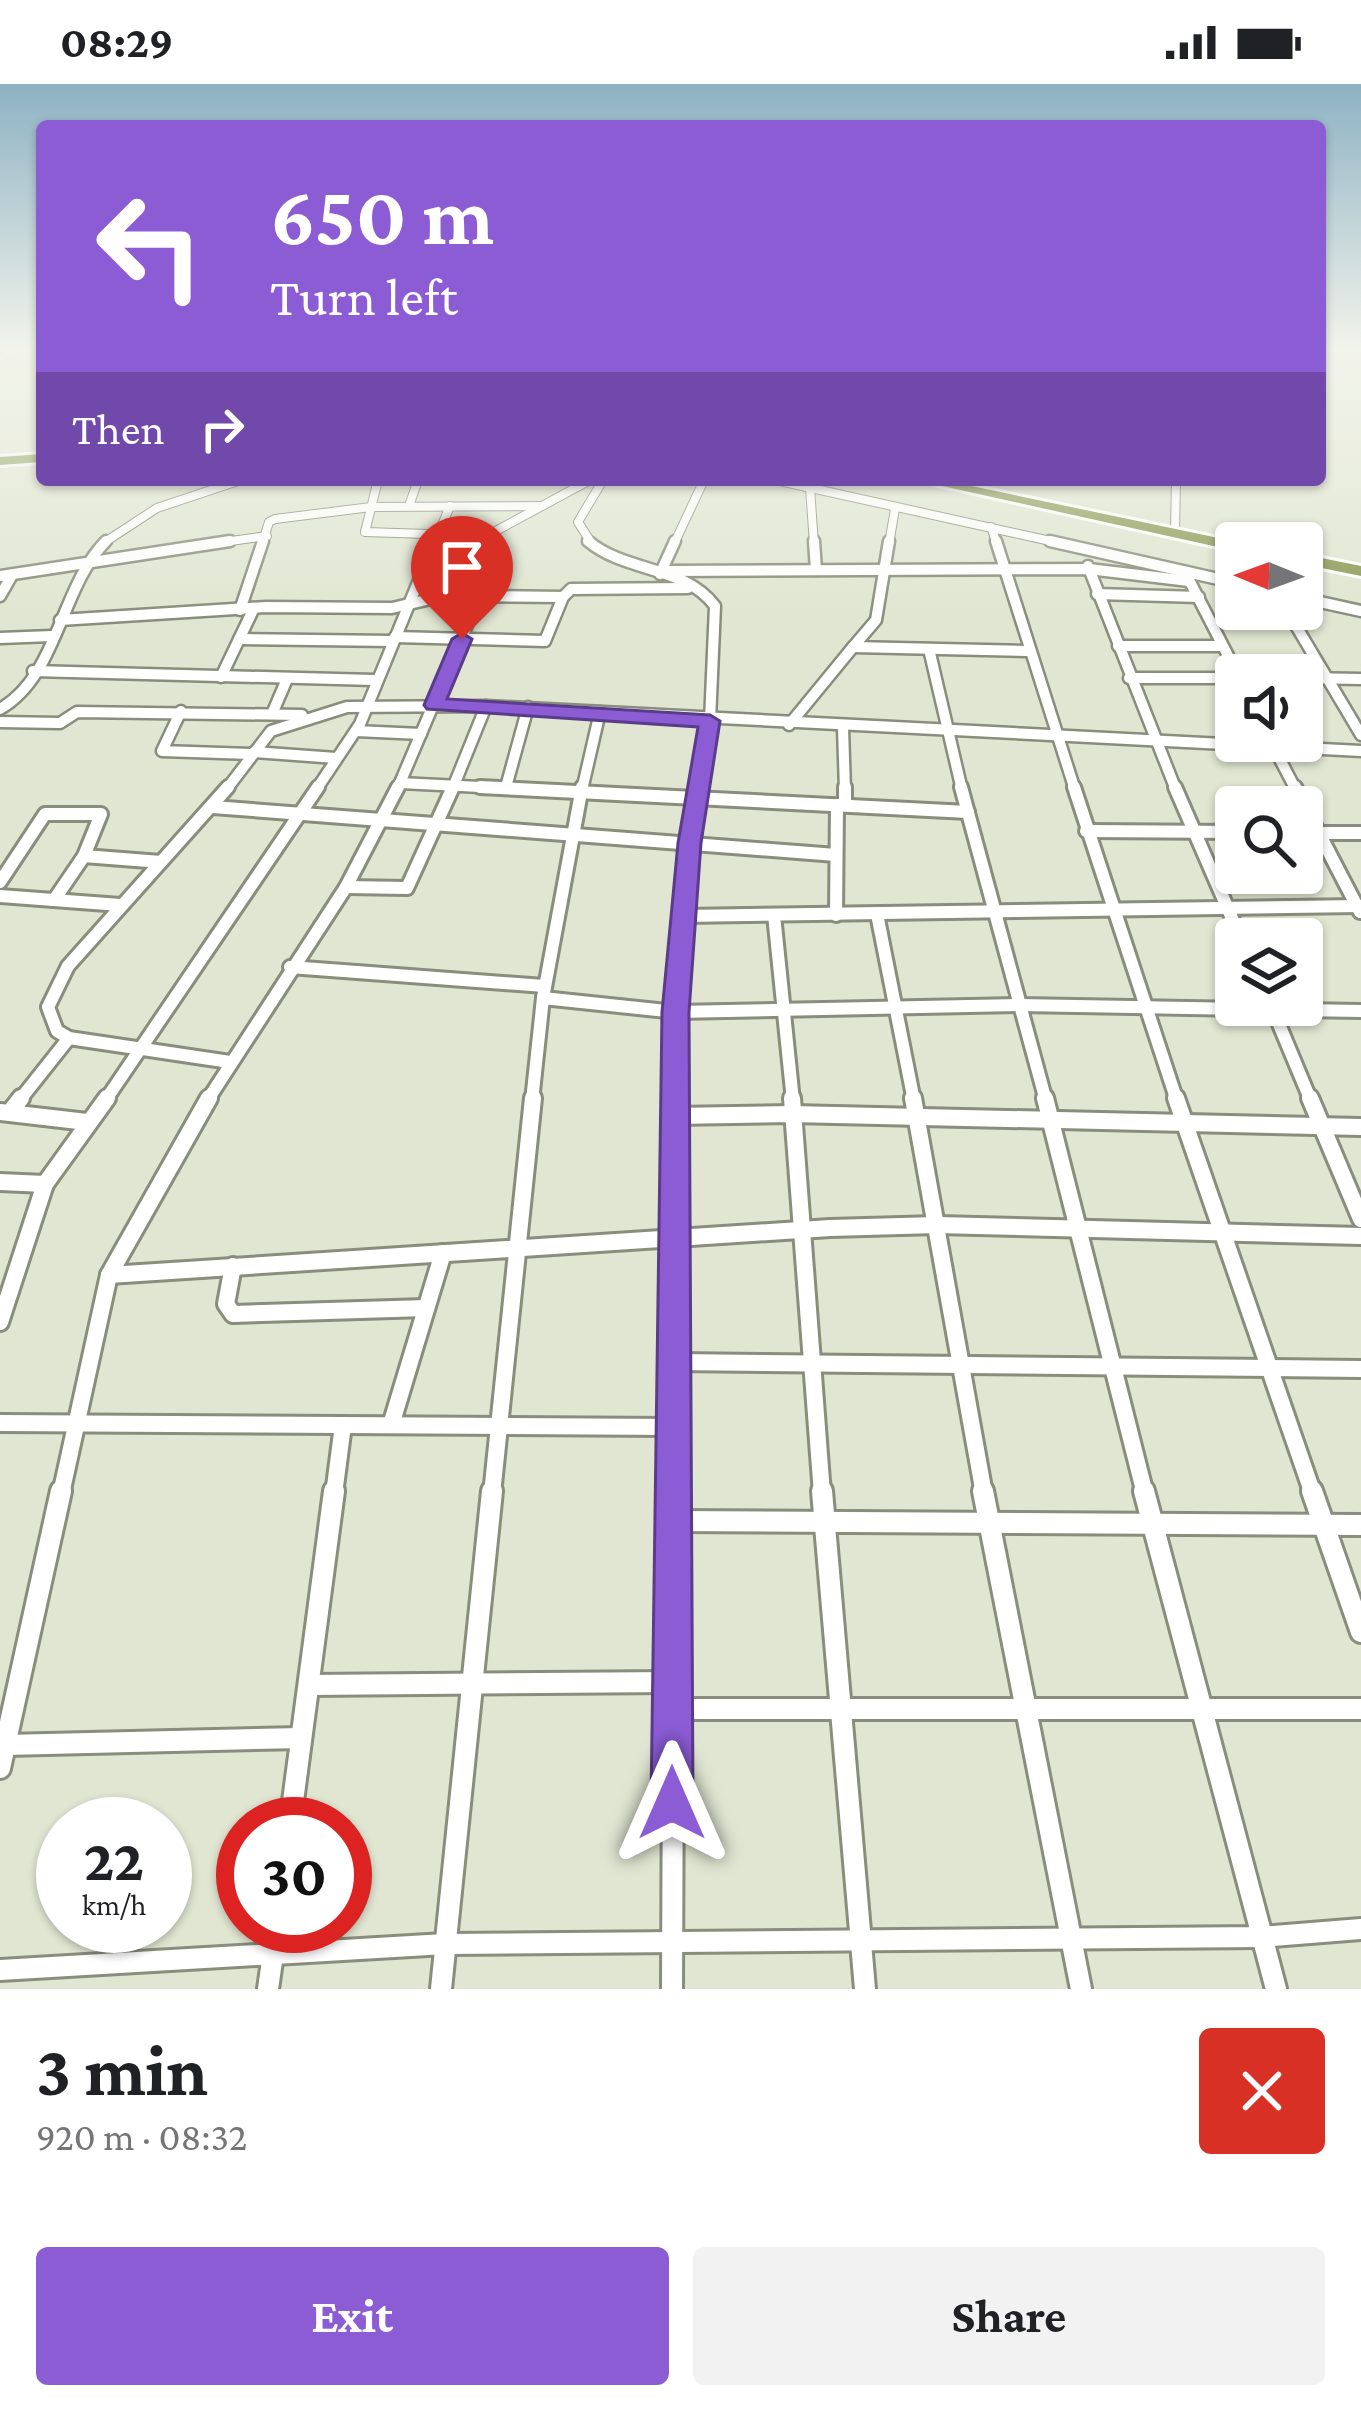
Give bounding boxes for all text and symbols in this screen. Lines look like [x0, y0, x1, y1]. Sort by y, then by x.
text: 08:29 [60, 17, 173, 67]
icon: left [72, 168, 228, 324]
text: 650 m [270, 169, 494, 262]
text: Turn left [270, 267, 458, 327]
icon: right [189, 396, 255, 462]
text: Then [72, 404, 165, 454]
pin [411, 516, 513, 639]
north arrow [1215, 522, 1323, 630]
map controls [1215, 522, 1323, 1026]
icon: arrive [429, 534, 495, 600]
button: sound [1215, 654, 1323, 762]
button: search [1215, 786, 1323, 894]
button: layers [1215, 918, 1323, 1026]
position arrow [609, 1740, 735, 1866]
speed limit sign: 30 [216, 1797, 372, 1953]
text: 22 [84, 1826, 144, 1893]
text: km/h [82, 1888, 146, 1921]
button: close [1199, 2028, 1325, 2154]
text: 3 min [36, 2030, 208, 2110]
text: 920 m · 08:32 [36, 2115, 247, 2158]
button: Exit [36, 2247, 669, 2385]
button: Share [693, 2247, 1325, 2385]

